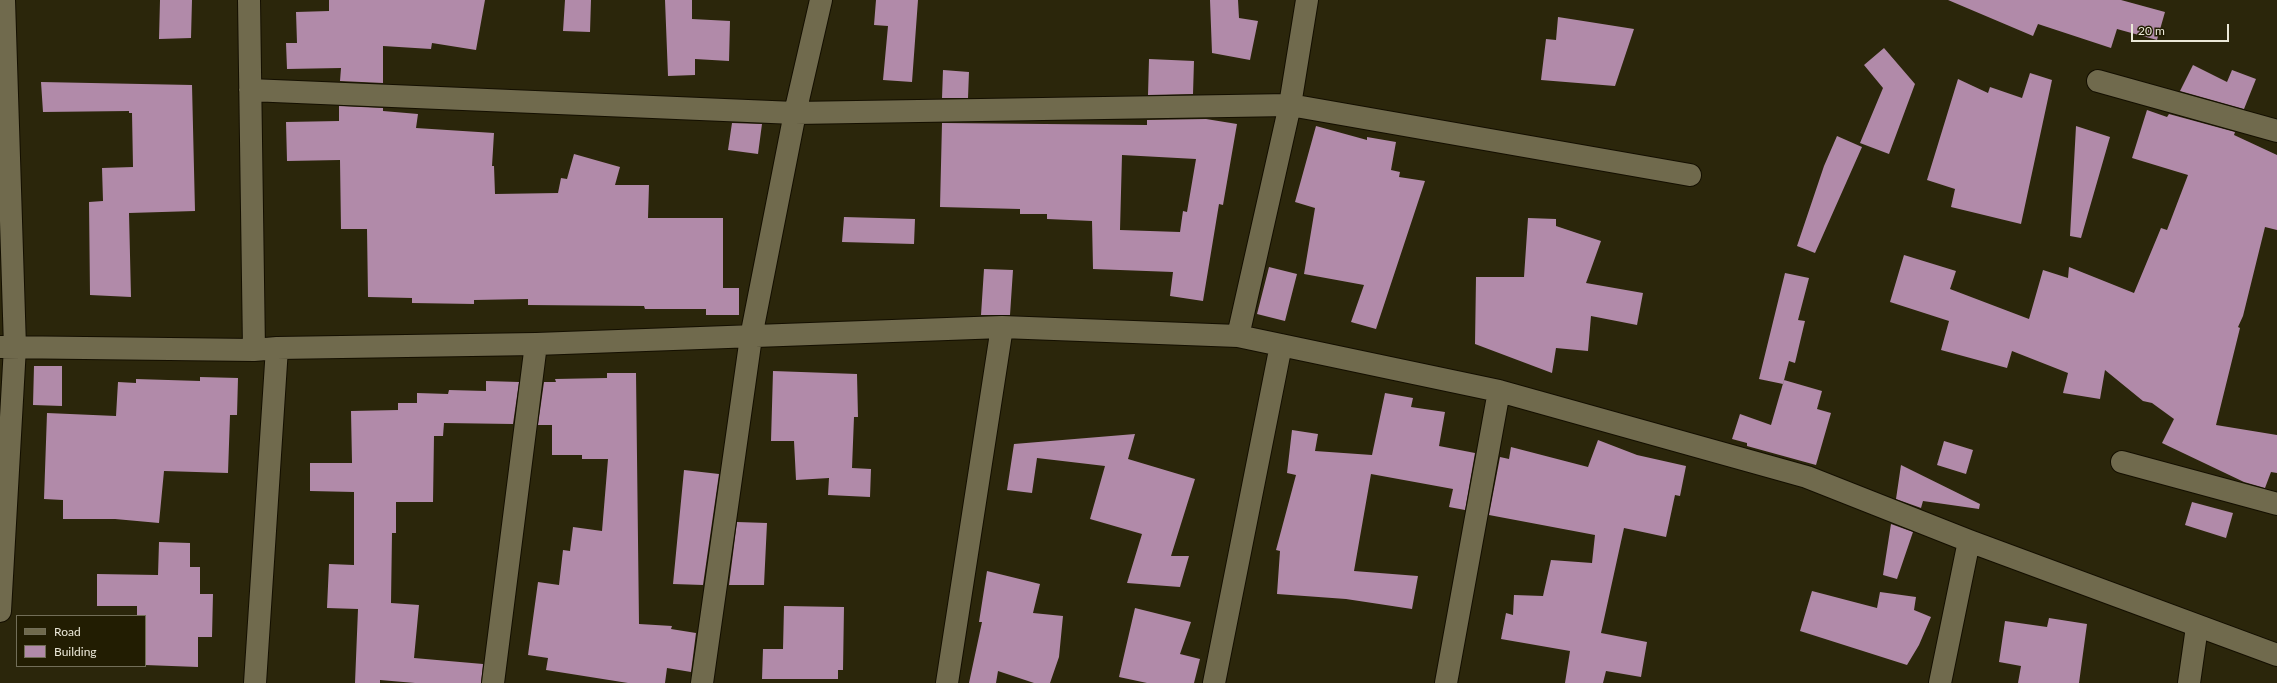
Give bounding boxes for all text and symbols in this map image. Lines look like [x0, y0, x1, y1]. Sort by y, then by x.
scale bar [2133, 16, 2231, 42]
text: 20 m [2138, 23, 2165, 38]
legend [16, 615, 146, 667]
text: Road [54, 624, 81, 639]
text: Building [54, 644, 97, 659]

